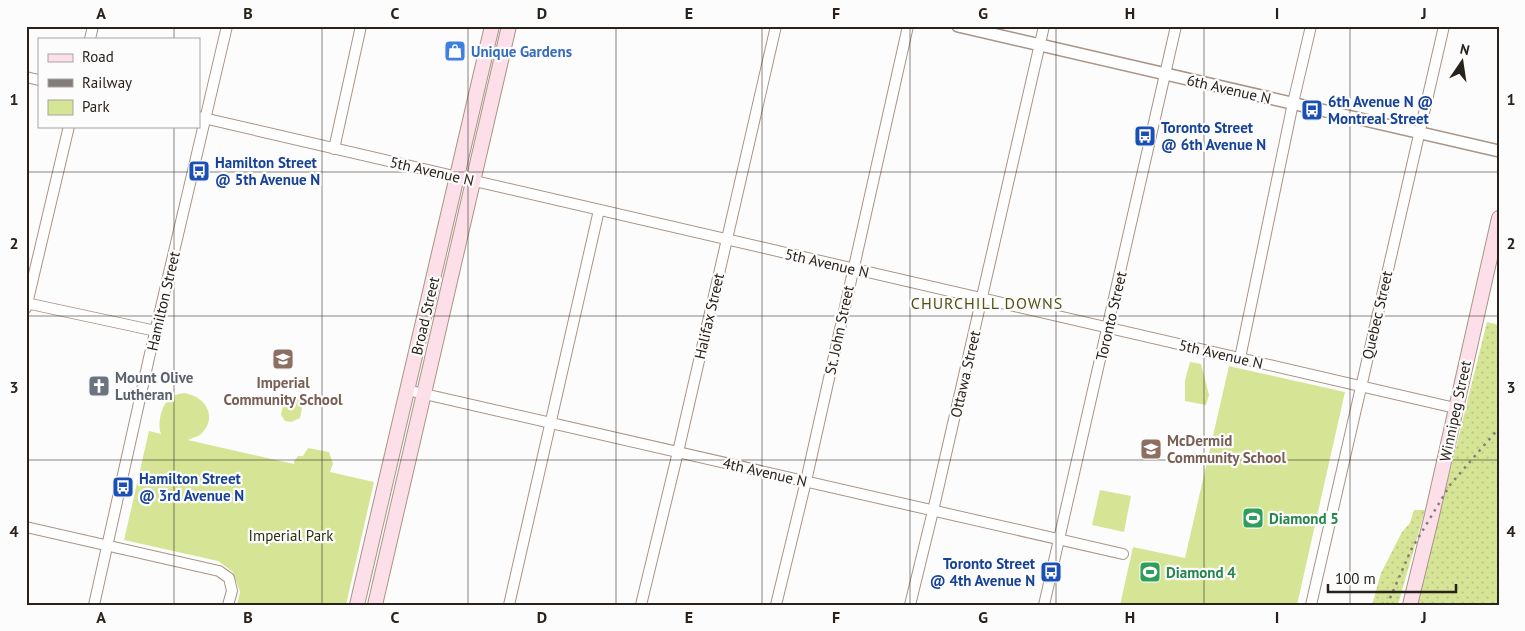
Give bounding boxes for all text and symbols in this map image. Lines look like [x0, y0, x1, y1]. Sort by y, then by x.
text: A [96, 3, 106, 23]
text: B [243, 3, 253, 23]
text: C [391, 3, 400, 23]
text: D [537, 3, 547, 23]
text: E [685, 3, 693, 23]
text: F [832, 3, 840, 23]
text: G [978, 3, 988, 23]
text: H [1125, 3, 1135, 23]
text: I [1275, 3, 1279, 23]
text: J [1420, 3, 1427, 23]
legend [38, 38, 200, 128]
north arrow [1438, 38, 1488, 88]
shop icon: Unique Gardens [443, 39, 467, 63]
text: N [1458, 40, 1471, 59]
place label: Unique Gardens [471, 42, 572, 61]
text: Road [82, 47, 114, 66]
street label: 6th Avenue N [1185, 70, 1273, 108]
text: Railway [82, 73, 132, 92]
text: 1 [9, 89, 19, 109]
text: 1 [1506, 89, 1516, 109]
place label: 6th Avenue N @ Montreal Street [1328, 92, 1433, 128]
text: Park [82, 97, 110, 116]
bus stop icon: 6th Avenue N @ Montreal Street [1300, 98, 1324, 122]
place label: Toronto Street @ 6th Avenue N [1161, 118, 1266, 154]
bus stop icon: Toronto Street @ 6th Avenue N [1133, 124, 1157, 148]
street label: 5th Avenue N [388, 152, 476, 190]
place label: Hamilton Street @ 5th Avenue N [215, 153, 320, 189]
bus stop icon: Hamilton Street @ 5th Avenue N [187, 159, 211, 183]
text: 2 [9, 233, 19, 253]
text: 2 [1506, 233, 1516, 253]
street label: 5th Avenue N [783, 244, 871, 282]
street label: Hamilton Street [142, 249, 184, 353]
street label: Toronto Street [1091, 269, 1131, 363]
street label: Quebec Street [1358, 269, 1396, 361]
street label: Halifax Street [690, 271, 728, 361]
street label: Broad Street [407, 275, 443, 357]
street label: St. John Street [820, 284, 858, 376]
district label: CHURCHILL DOWNS [911, 293, 1063, 313]
street label: Ottawa Street [946, 329, 984, 419]
street label: 5th Avenue N [1177, 335, 1265, 373]
school or university icon: Imperial Community School [271, 347, 295, 371]
street label: Winnipeg Street [1435, 359, 1475, 463]
place label: Mount Olive Lutheran [115, 368, 194, 404]
place label: Imperial Community School [224, 373, 343, 409]
church icon: Mount Olive Lutheran [87, 374, 111, 398]
text: 3 [9, 377, 19, 397]
text: 3 [1506, 377, 1516, 397]
place label: McDermid Community School [1167, 431, 1286, 467]
school or university icon: McDermid Community School [1139, 437, 1163, 461]
street label: 4th Avenue N [721, 453, 809, 491]
place label: Hamilton Street @ 3rd Avenue N [139, 469, 244, 505]
bus stop icon: Hamilton Street @ 3rd Avenue N [111, 475, 135, 499]
sports icon: Diamond 5 [1241, 506, 1265, 530]
place label: Diamond 5 [1269, 509, 1339, 528]
text: 4 [9, 521, 19, 541]
text: 4 [1506, 521, 1516, 541]
park label: Imperial Park [249, 526, 334, 545]
place label: Toronto Street @ 4th Avenue N [930, 554, 1036, 590]
bus stop icon: Toronto Street @ 4th Avenue N [1039, 560, 1063, 584]
sports icon: Diamond 4 [1138, 560, 1162, 584]
scale bar [1328, 561, 1455, 593]
place label: Diamond 4 [1166, 563, 1236, 582]
text: 100 m [1335, 569, 1376, 588]
text: A [96, 607, 106, 627]
text: B [243, 607, 253, 627]
text: C [391, 607, 400, 627]
text: D [537, 607, 547, 627]
text: E [685, 607, 693, 627]
text: F [832, 607, 840, 627]
text: G [978, 607, 988, 627]
text: H [1125, 607, 1135, 627]
text: I [1275, 607, 1279, 627]
text: J [1420, 607, 1427, 627]

